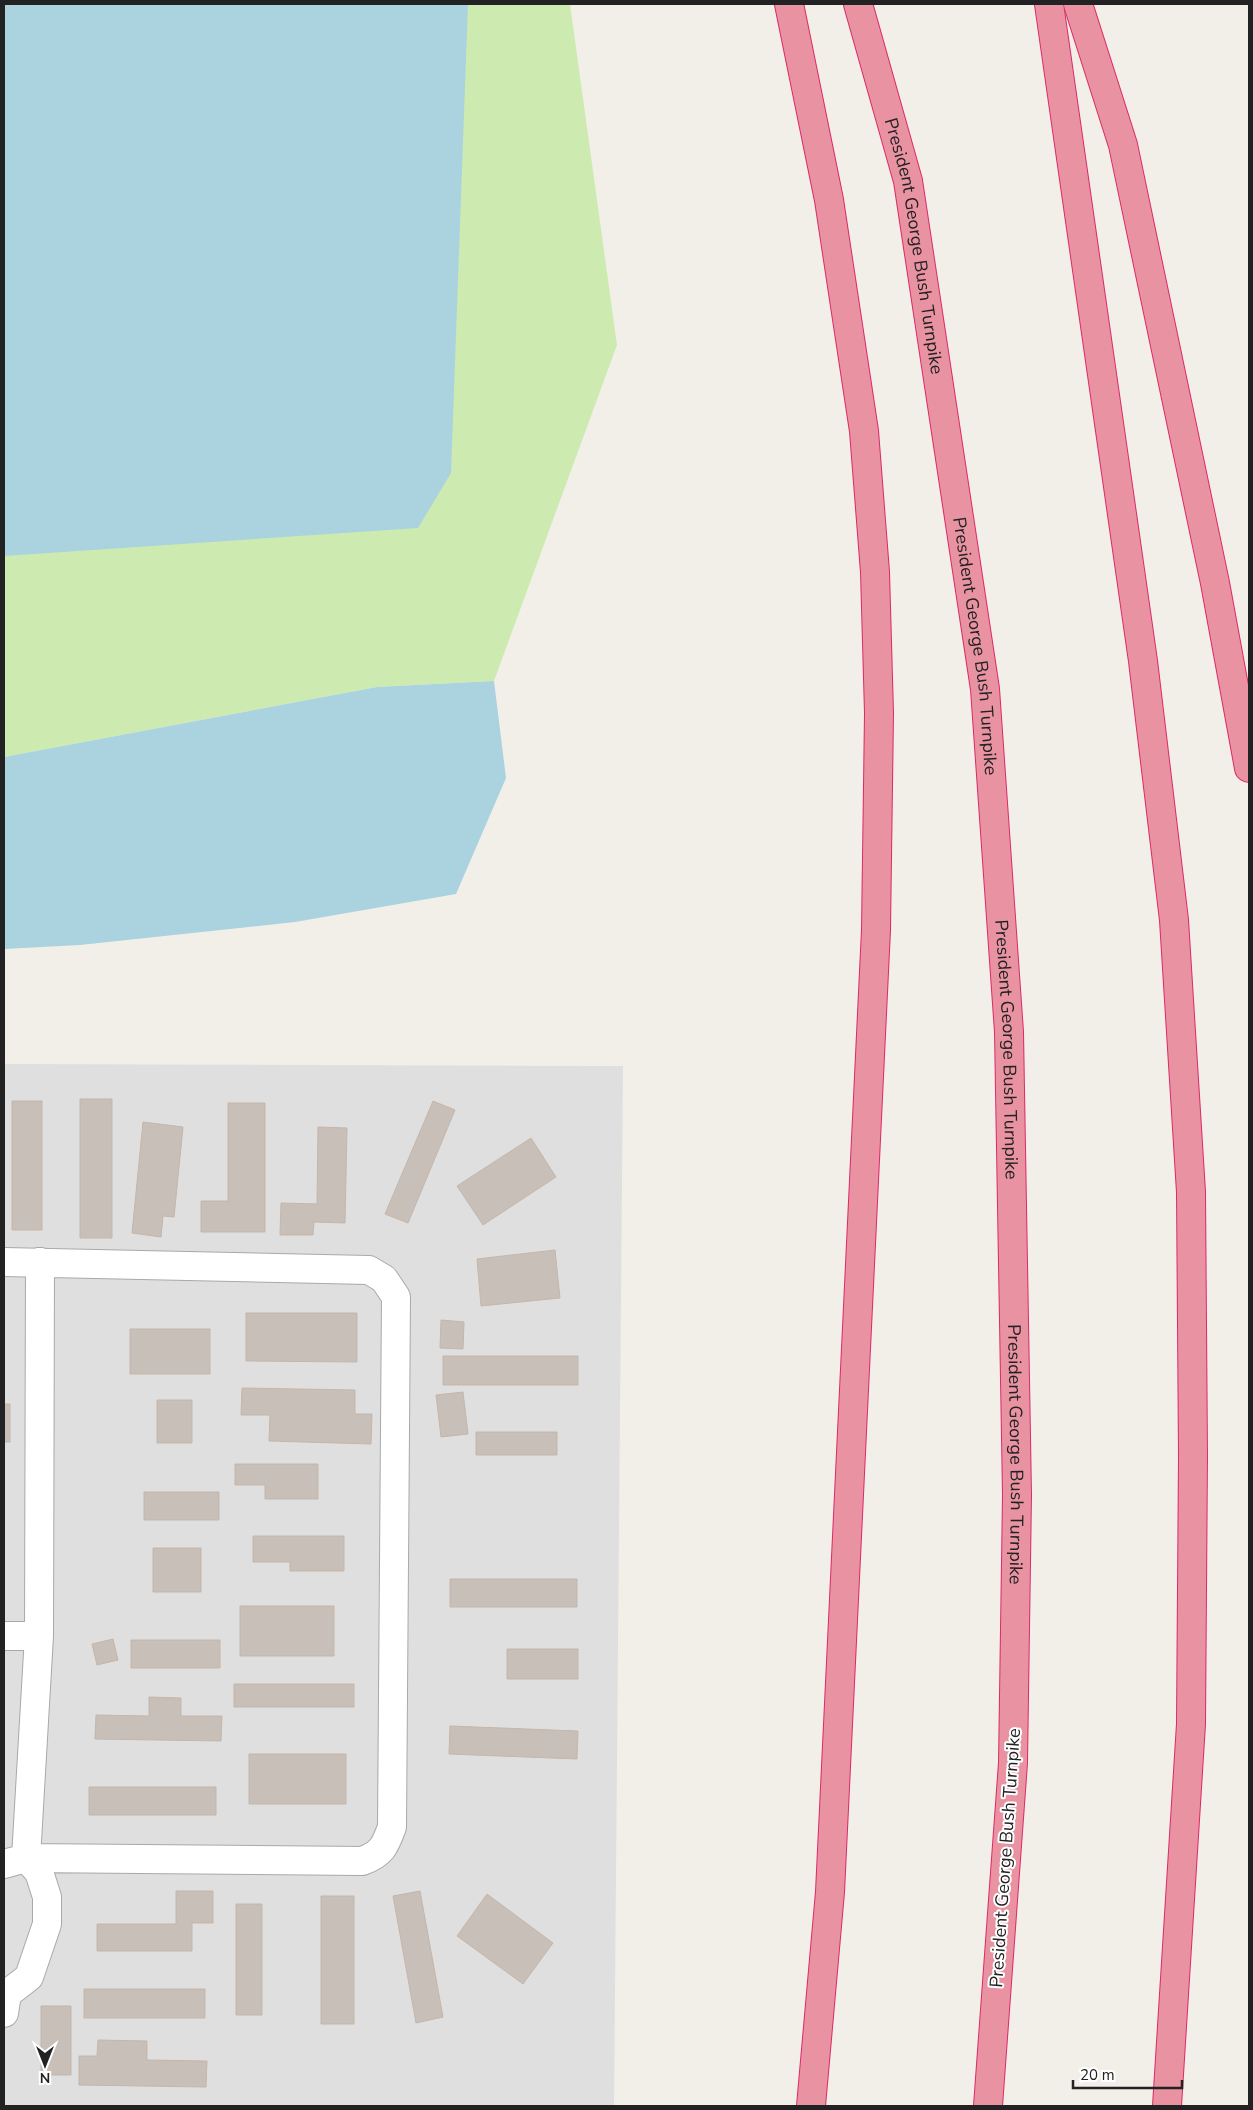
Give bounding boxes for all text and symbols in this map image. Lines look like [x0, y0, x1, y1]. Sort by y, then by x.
street label: President George Bush Turnpike [879, 115, 949, 376]
street label: President George Bush Turnpike [947, 515, 1003, 776]
street label: President George Bush Turnpike [989, 919, 1024, 1180]
street label: President George Bush Turnpike [1002, 1324, 1029, 1585]
street label: President George Bush Turnpike [984, 1727, 1026, 1989]
north arrow [20, 2040, 70, 2090]
scale bar [1073, 2058, 1182, 2090]
text: 20 m [1080, 2065, 1115, 2085]
text: N [40, 2068, 50, 2087]

